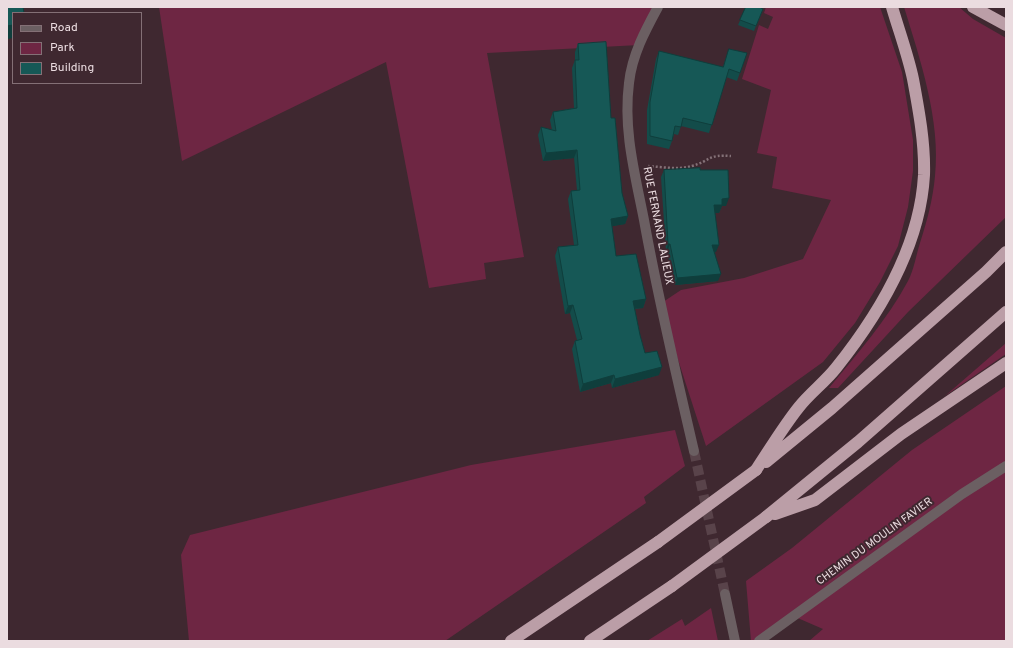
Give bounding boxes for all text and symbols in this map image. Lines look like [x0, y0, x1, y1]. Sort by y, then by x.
legend [12, 12, 142, 84]
text: Road [50, 20, 78, 36]
text: Park [50, 40, 75, 56]
text: Building [50, 60, 94, 76]
street label: RUE FERNAND LALIEUX [639, 166, 675, 286]
street label: CHEMIN DU MOULIN FAVIER [814, 495, 936, 589]

